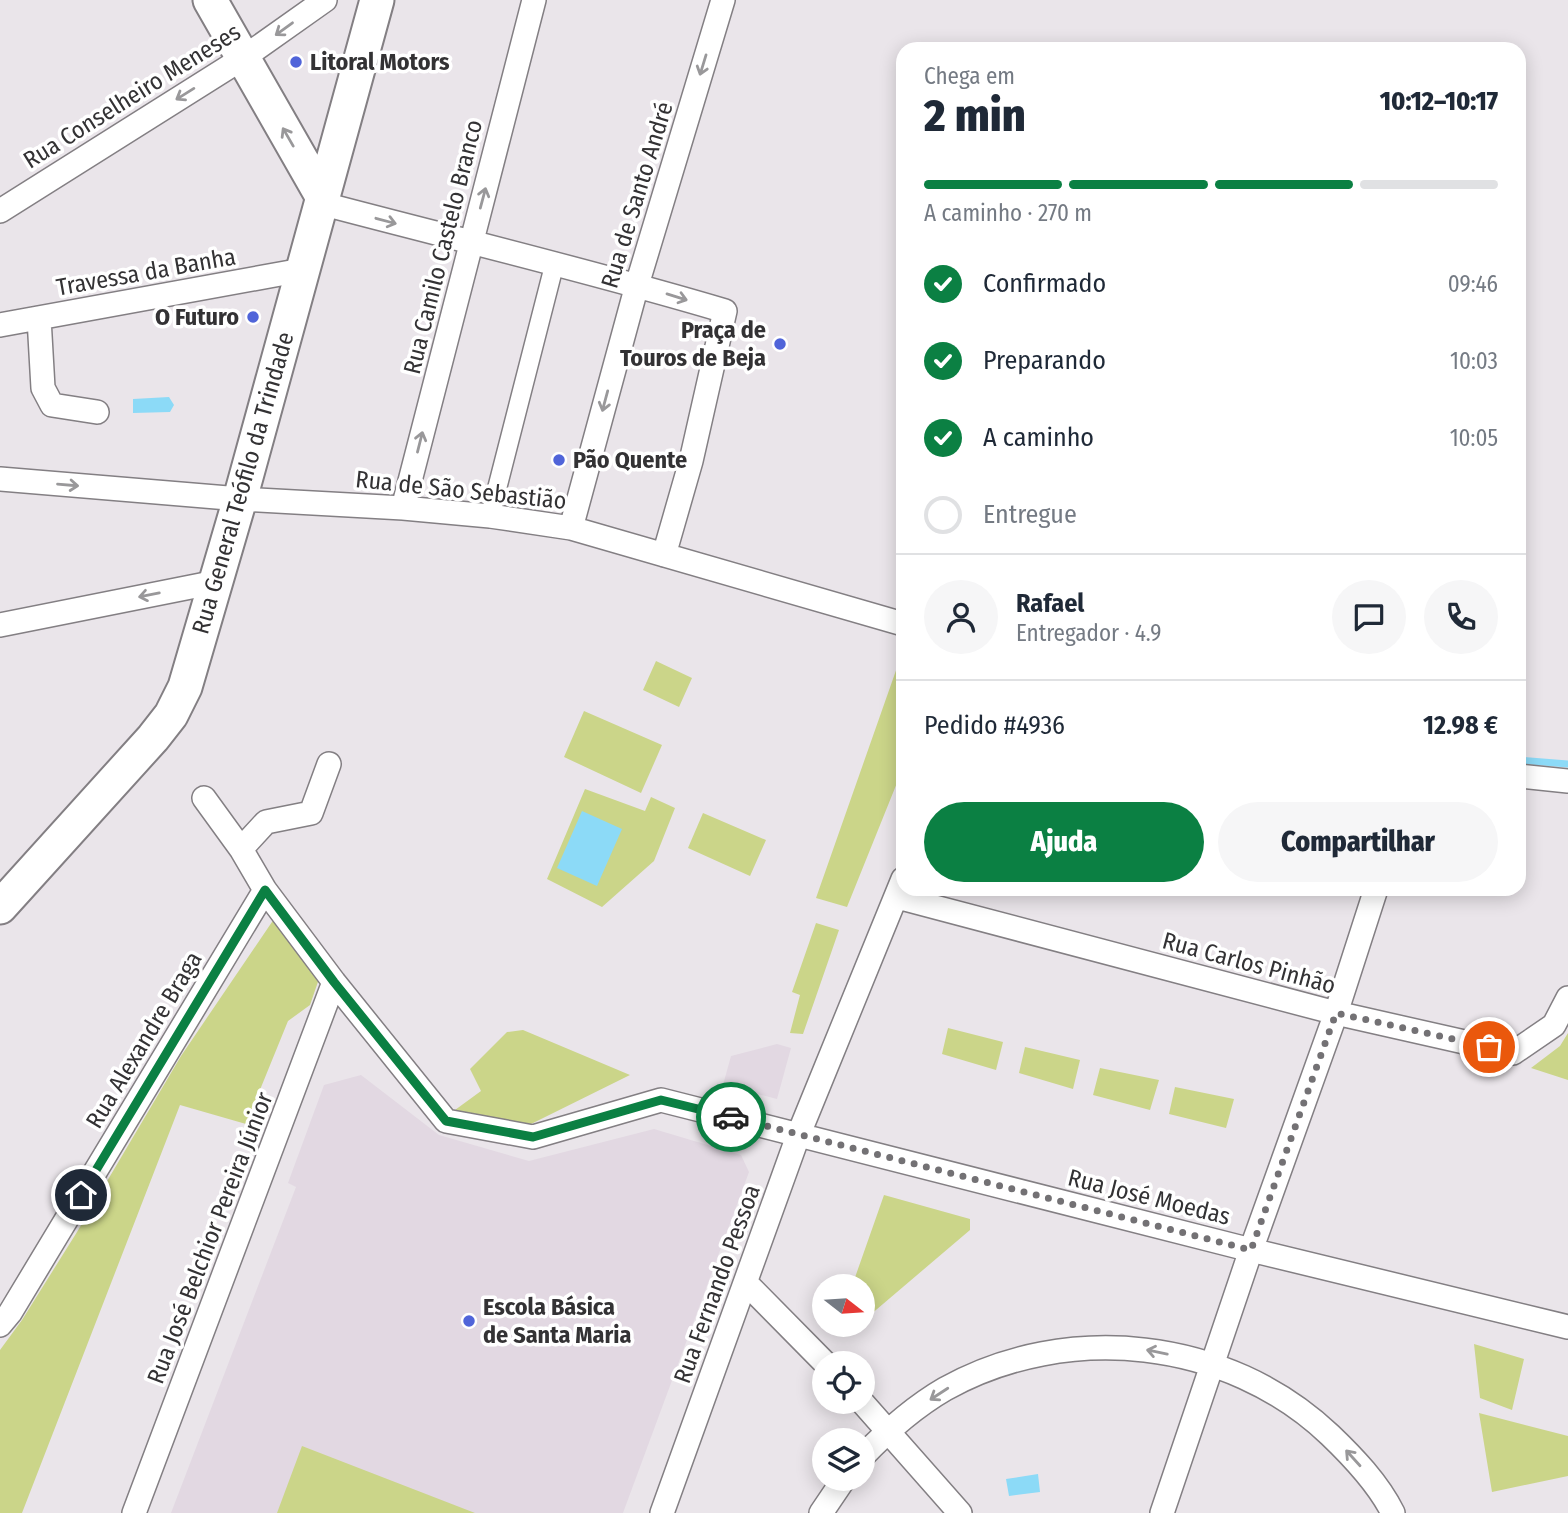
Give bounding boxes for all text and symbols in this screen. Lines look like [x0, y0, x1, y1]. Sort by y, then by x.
street label: Rua Conselheiro Meneses [18, 18, 246, 174]
one-way arrow [275, 22, 294, 36]
place label: Litoral Motors [310, 48, 450, 76]
marker: Litoral Motors [288, 54, 304, 70]
one-way arrow [696, 54, 709, 76]
text: Chega em [924, 62, 1015, 90]
text: 10:12–10:17 [1380, 86, 1498, 117]
one-way arrow [176, 88, 196, 102]
text: 2 min [924, 88, 1026, 143]
street label: Rua de Santo André [595, 99, 679, 291]
street label: Rua Camilo Castelo Branco [398, 117, 488, 377]
one-way arrow [281, 127, 295, 147]
one-way arrow [477, 187, 490, 210]
text: A caminho · 270 m [924, 199, 1092, 227]
one-way arrow [375, 215, 397, 228]
street label: Travessa da Banha [54, 242, 238, 302]
icon: check [924, 265, 962, 303]
text: Confirmado [983, 268, 1106, 299]
text: 09:46 [1448, 270, 1498, 298]
one-way arrow [666, 292, 688, 305]
place label: O Futuro [155, 303, 239, 331]
marker: O Futuro [245, 309, 261, 325]
place label: Praça de Touros de Beja [620, 316, 766, 372]
street label: Rua General Teófilo da Trindade [186, 329, 300, 637]
marker: Praça de Touros de Beja [772, 336, 788, 352]
icon: check [924, 342, 962, 380]
text: Preparando [983, 345, 1106, 376]
text: 10:03 [1450, 347, 1498, 375]
one-way arrow [598, 389, 611, 412]
icon: check [924, 419, 962, 457]
text: A caminho [983, 422, 1094, 453]
text: 10:05 [1450, 424, 1498, 452]
one-way arrow [414, 431, 427, 454]
place label: Pão Quente [573, 446, 687, 474]
marker: Pão Quente [551, 452, 567, 468]
street label: Rua de São Sebastião [354, 465, 568, 515]
one-way arrow [56, 479, 79, 492]
text: Entregue [983, 499, 1077, 530]
button: person [924, 580, 998, 654]
button: chat [1332, 580, 1406, 654]
button: phone [1424, 580, 1498, 654]
text: Rafael [1016, 588, 1084, 619]
one-way arrow [138, 589, 161, 603]
text: Entregador · 4.9 [1016, 619, 1161, 647]
text: Pedido #4936 [924, 710, 1065, 741]
text: 12.98 € [1423, 710, 1498, 741]
button: Ajuda [924, 802, 1204, 882]
button: Compartilhar [1218, 802, 1498, 882]
street label: Rua Carlos Pinhão [1159, 926, 1339, 1000]
street label: Rua Alexandre Braga [80, 947, 208, 1133]
pin [1459, 1017, 1519, 1077]
icon: bag [1470, 1028, 1508, 1066]
courier [696, 1082, 766, 1152]
street label: Rua José Belchior Pereira Júnior [141, 1088, 279, 1388]
icon: car [712, 1098, 750, 1136]
street label: Rua José Moedas [1065, 1163, 1233, 1231]
pin [51, 1165, 111, 1225]
icon: home [62, 1176, 100, 1214]
street label: Rua Fernando Pessoa [668, 1181, 766, 1387]
north arrow [812, 1274, 875, 1337]
map controls [812, 1274, 875, 1491]
place label: Escola Básica de Santa Maria [483, 1293, 632, 1349]
marker: Escola Básica de Santa Maria [461, 1313, 477, 1329]
one-way arrow [1146, 1344, 1169, 1358]
button: locate [812, 1351, 875, 1414]
one-way arrow [930, 1387, 949, 1402]
button: layers [812, 1428, 875, 1491]
one-way arrow [1345, 1449, 1361, 1467]

